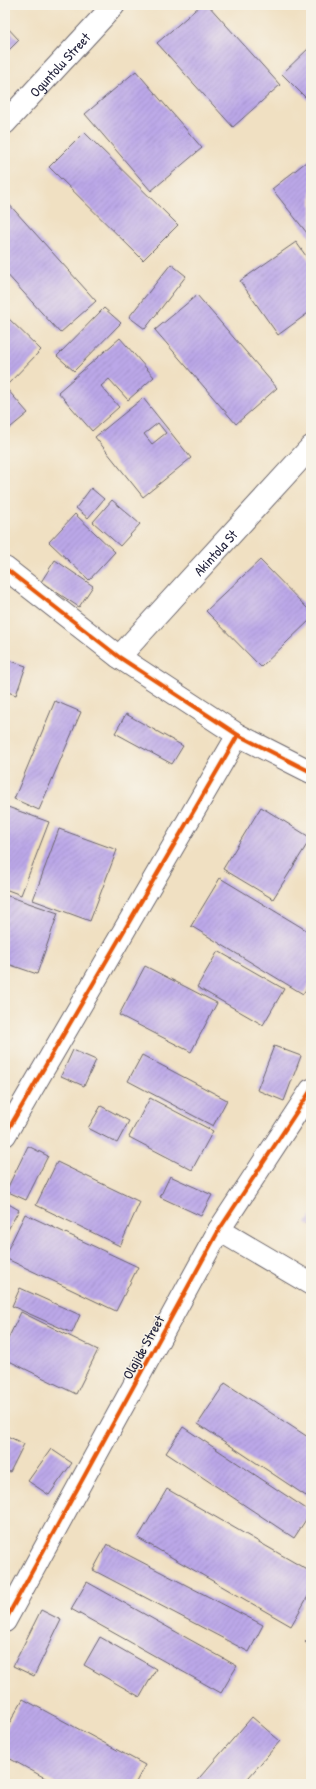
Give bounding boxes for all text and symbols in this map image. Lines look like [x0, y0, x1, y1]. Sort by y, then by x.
street label: Oguntolu Street [25, 28, 94, 101]
street label: Akintola St [189, 525, 241, 579]
street label: Olajide Street [118, 1312, 169, 1383]

